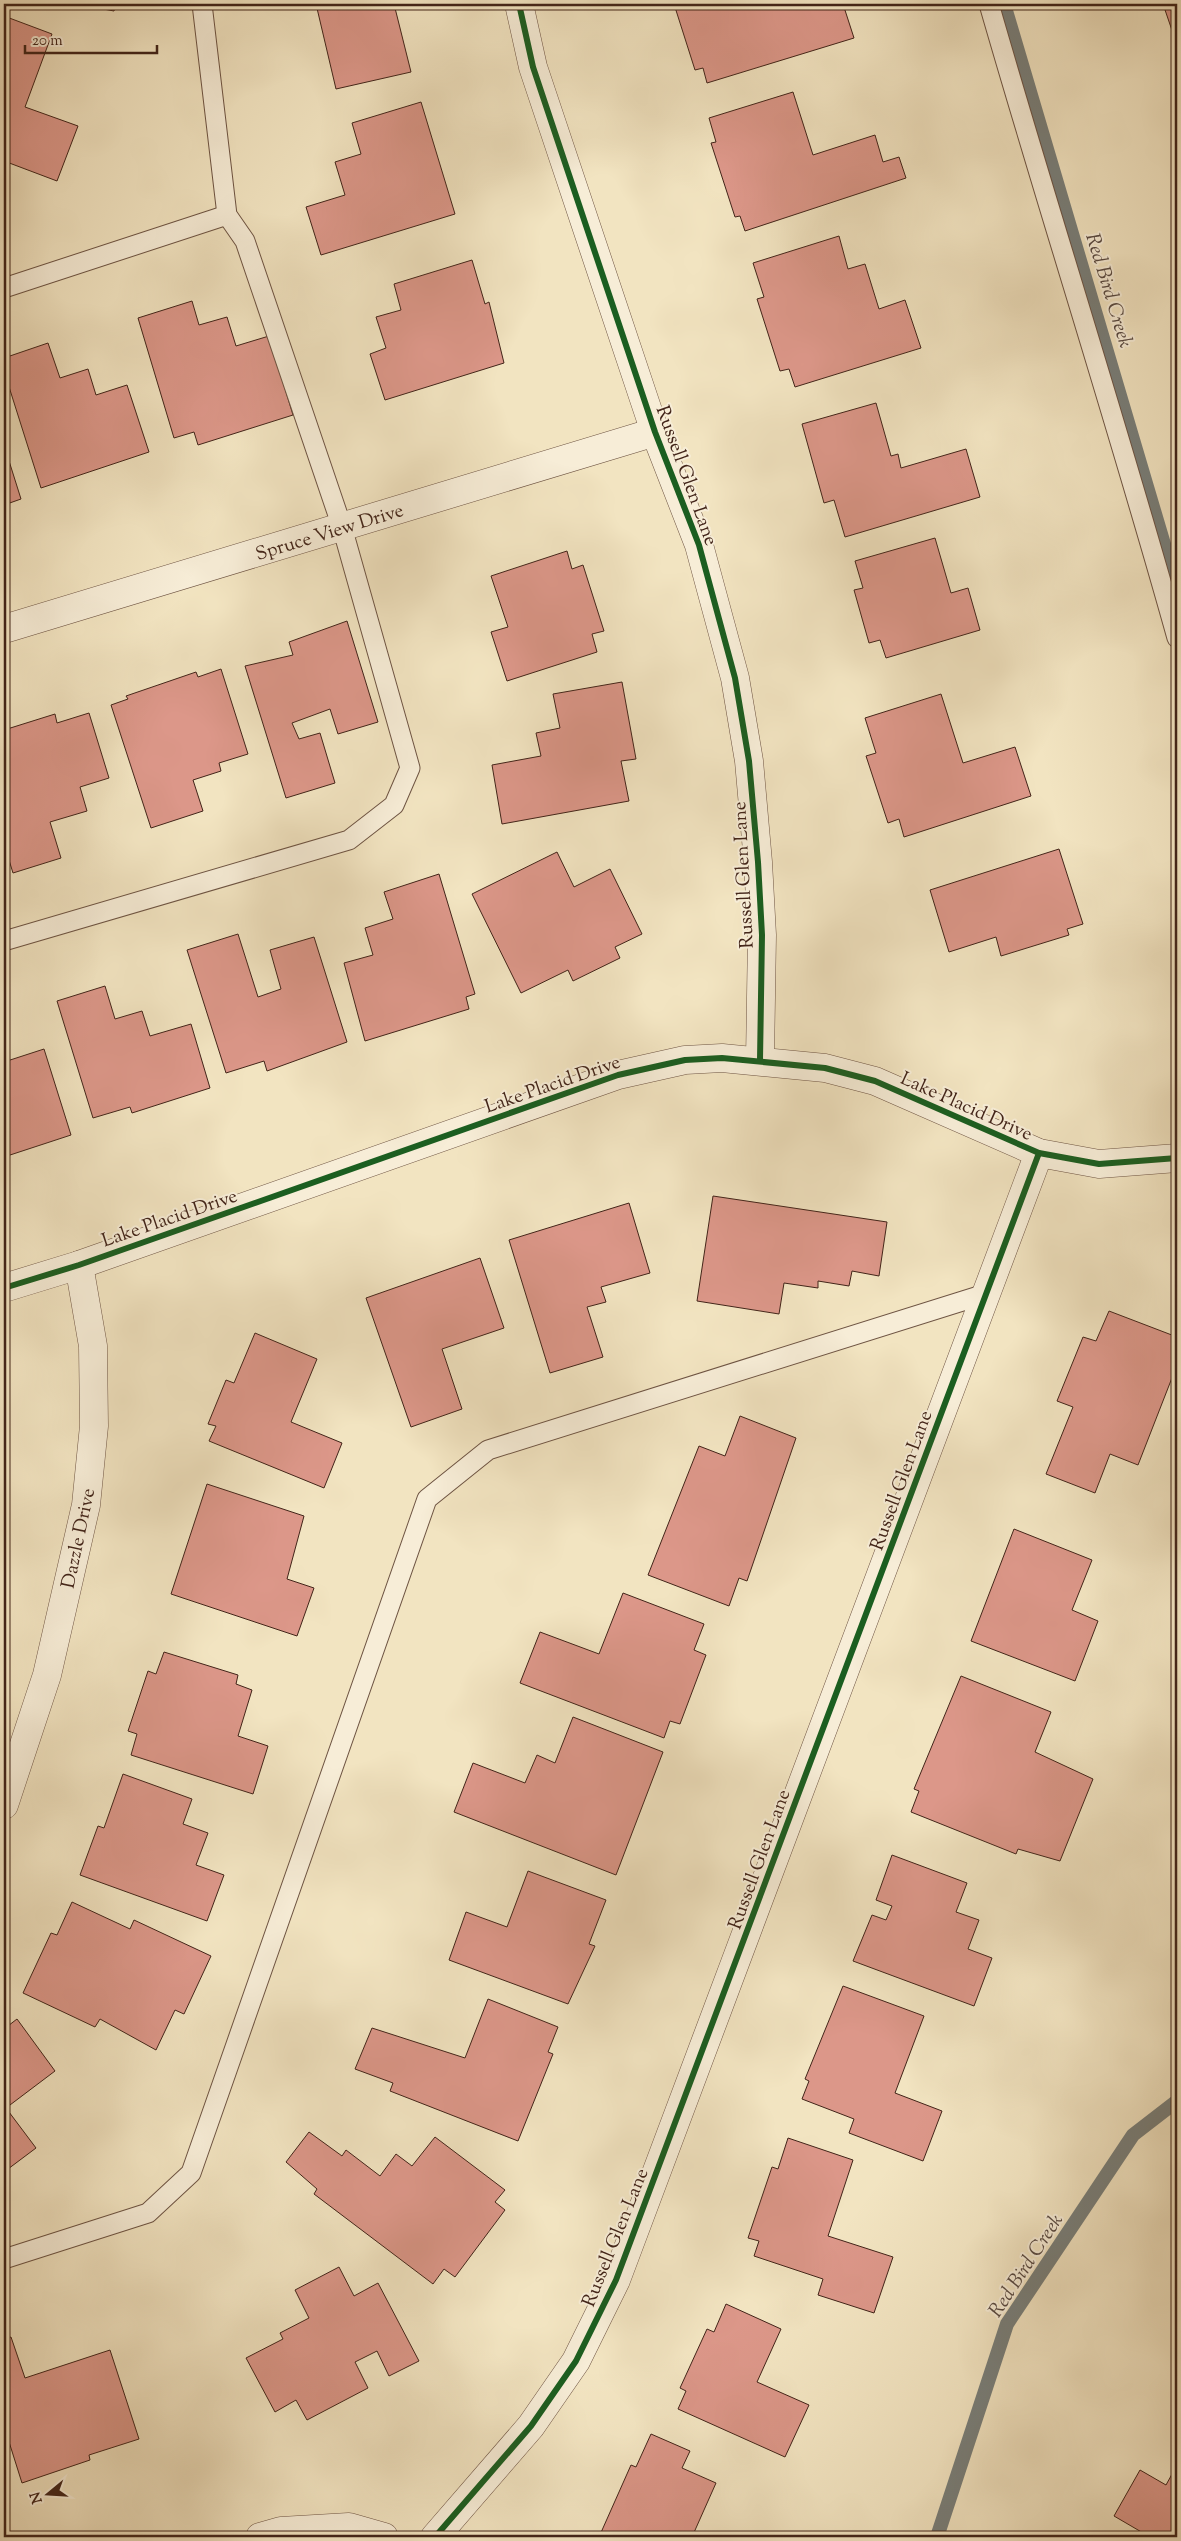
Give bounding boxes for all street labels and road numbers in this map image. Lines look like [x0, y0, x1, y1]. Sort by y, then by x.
street label: Russell Glen Lane [648, 402, 724, 550]
street label: Spruce View Drive [252, 498, 407, 569]
street label: Russell Glen Lane [727, 800, 762, 949]
street label: Lake Placid Drive [481, 1049, 624, 1121]
street label: Lake Placid Drive [896, 1066, 1036, 1149]
street label: Lake Placid Drive [98, 1183, 241, 1255]
street label: Russell Glen Lane [864, 1407, 940, 1555]
street label: Dazzle Drive [56, 1486, 103, 1591]
street label: Russell Glen Lane [722, 1786, 798, 1934]
street label: Russell Glen Lane [576, 2164, 656, 2311]

